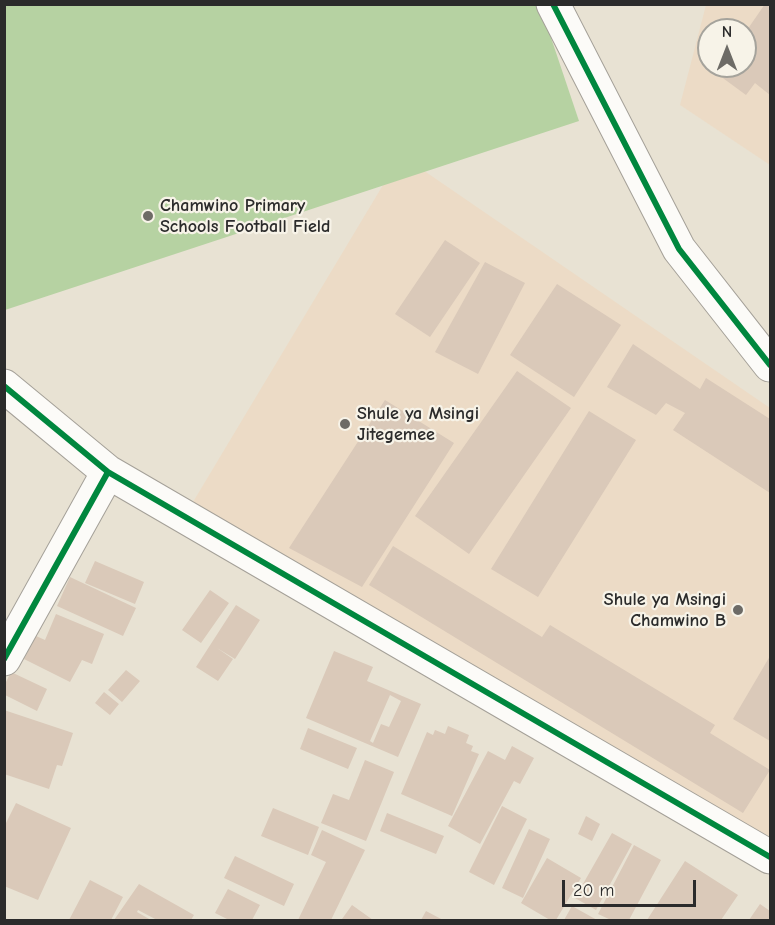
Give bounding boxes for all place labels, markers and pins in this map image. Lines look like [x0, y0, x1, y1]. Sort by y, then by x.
place label: Chamwino Primary Schools Football Field [160, 195, 330, 238]
marker: Chamwino Primary Schools Football Field [141, 209, 155, 223]
place label: Shule ya Msingi Jitegemee [357, 403, 479, 446]
marker: Shule ya Msingi Jitegemee [338, 417, 352, 431]
place label: Shule ya Msingi Chamwino B [604, 589, 726, 632]
marker: Shule ya Msingi Chamwino B [731, 603, 745, 617]

